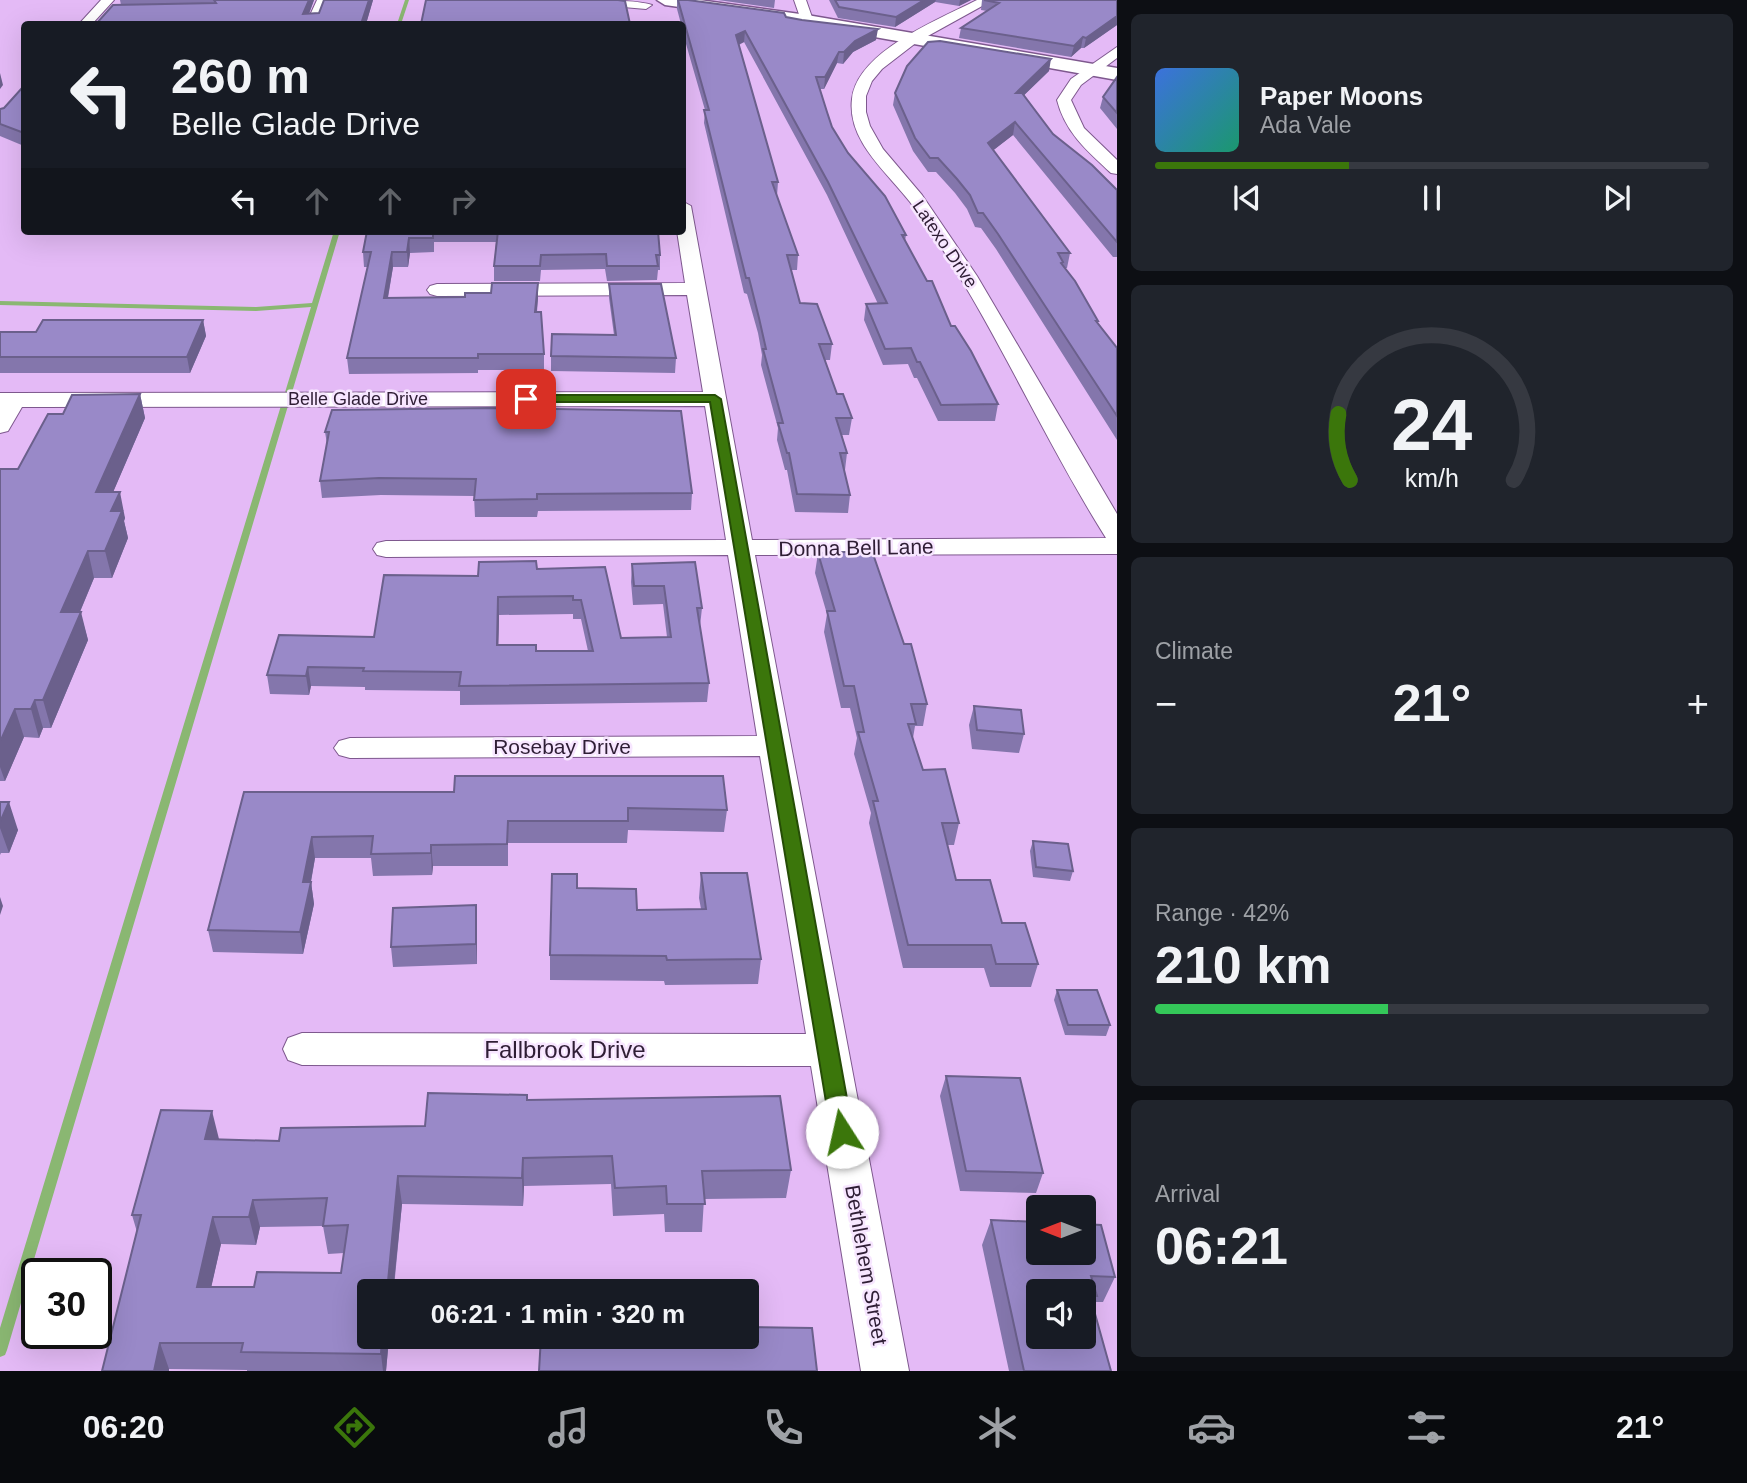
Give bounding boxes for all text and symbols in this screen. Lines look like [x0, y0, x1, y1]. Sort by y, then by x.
icon: left [56, 49, 147, 140]
text: 260 m [171, 49, 310, 103]
text: Paper Moons [1260, 81, 1423, 111]
text: Belle Glade Drive [171, 106, 420, 142]
text: Ada Vale [1260, 112, 1352, 138]
icon: previous [1228, 179, 1266, 217]
icon: pause [1413, 179, 1451, 217]
icon: next [1598, 179, 1636, 217]
icon: left [225, 182, 263, 220]
icon: ahead [298, 182, 336, 220]
icon: ahead [371, 182, 409, 220]
icon: right [444, 182, 482, 220]
street label: Latexo Drive [908, 197, 982, 291]
pin [496, 369, 556, 429]
icon: arrive [507, 380, 545, 418]
text: 24 [1392, 385, 1473, 466]
street label: Belle Glade Drive [288, 389, 428, 409]
text: km/h [1405, 464, 1459, 492]
street label: Donna Bell Lane [778, 535, 934, 560]
text: Climate [1155, 638, 1233, 664]
text: 21° [1393, 674, 1471, 732]
text: − [1155, 683, 1177, 725]
text: + [1687, 683, 1709, 725]
street label: Rosebay Drive [493, 735, 631, 758]
text: Range · 42% [1155, 900, 1289, 926]
text: 210 km [1155, 936, 1331, 994]
street label: Fallbrook Drive [484, 1036, 646, 1063]
position arrow [805, 1095, 879, 1169]
text: Arrival [1155, 1181, 1220, 1207]
street label: Bethlehem Street [841, 1183, 892, 1347]
north arrow [1026, 1195, 1096, 1265]
map controls [1026, 1195, 1096, 1349]
text: 06:21 [1155, 1217, 1288, 1275]
speed limit sign: 30 [21, 1258, 112, 1349]
button: sound [1026, 1279, 1096, 1349]
text: 06:21 · 1 min · 320 m [431, 1299, 685, 1329]
icon: directions [330, 1403, 379, 1452]
icon: music [544, 1403, 593, 1452]
icon: phone [759, 1403, 808, 1452]
icon: climate [973, 1403, 1022, 1452]
icon: car [1187, 1403, 1236, 1452]
icon: filters [1402, 1403, 1451, 1452]
text: 06:20 [83, 1409, 165, 1445]
text: 21° [1616, 1409, 1664, 1445]

